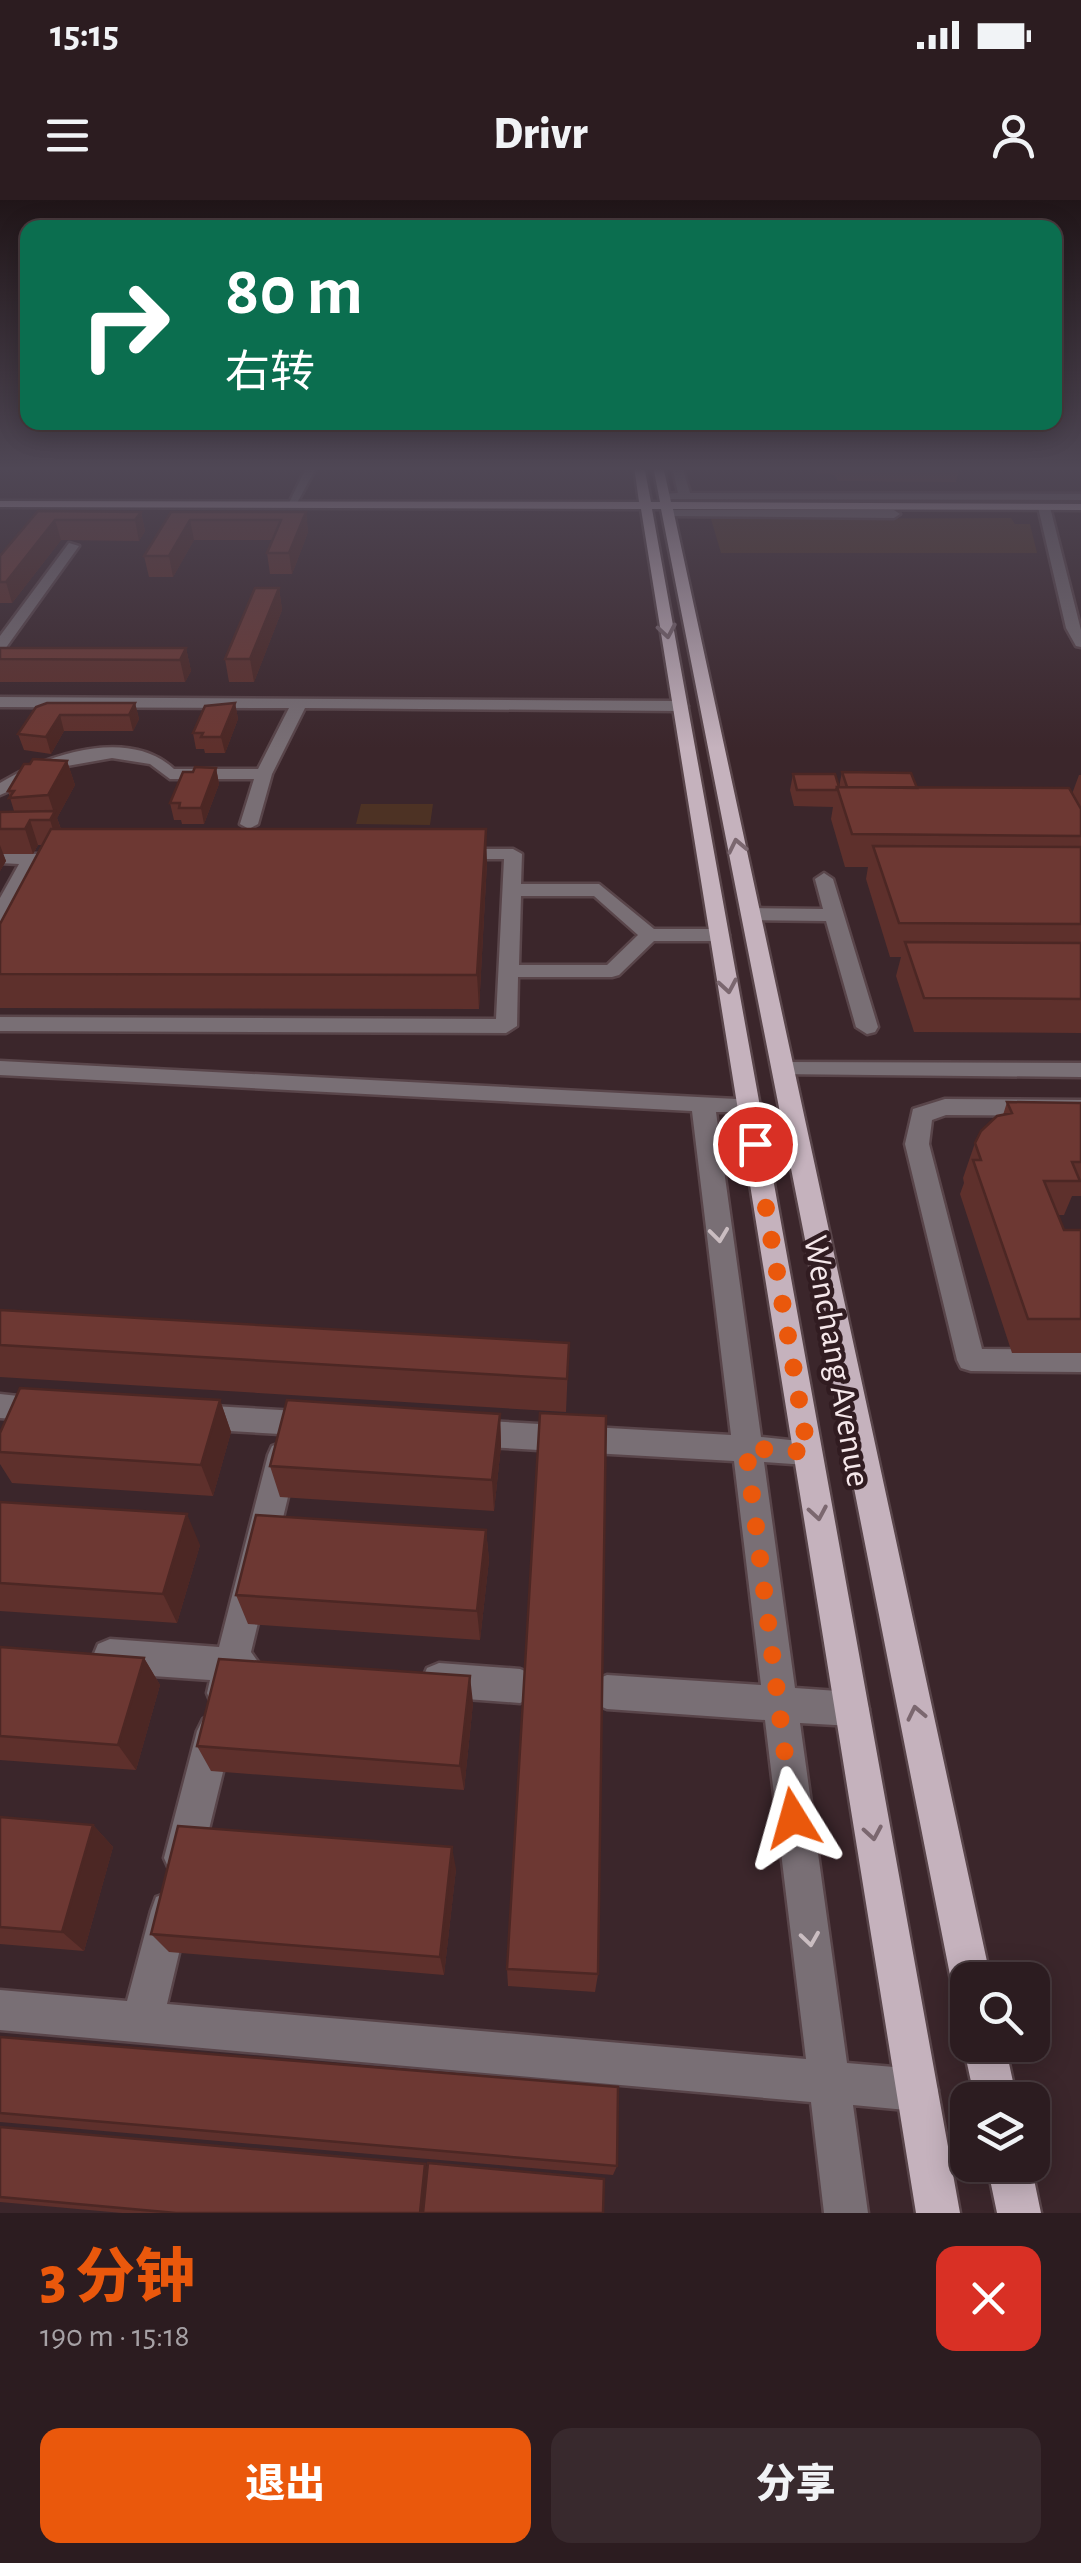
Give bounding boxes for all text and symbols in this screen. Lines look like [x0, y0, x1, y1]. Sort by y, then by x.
text: 15:15 [50, 16, 119, 54]
icon: menu [40, 108, 95, 163]
icon: person [986, 108, 1041, 163]
text: Drivr [493, 112, 588, 157]
text: 80 m [225, 257, 363, 327]
icon: right [60, 260, 190, 390]
text: 右转 [225, 351, 315, 396]
one-way arrow [656, 623, 677, 639]
one-way arrow [728, 838, 749, 855]
one-way arrow [717, 977, 738, 994]
pin [713, 1102, 798, 1187]
icon: arrive [728, 1117, 783, 1172]
one-way arrow [708, 1227, 729, 1243]
street label: Wenchang Avenue [797, 1233, 876, 1490]
one-way arrow [807, 1505, 828, 1521]
one-way arrow [906, 1705, 927, 1722]
position arrow [741, 1766, 845, 1870]
one-way arrow [862, 1825, 883, 1842]
one-way arrow [798, 1931, 819, 1947]
map controls [950, 1962, 1050, 2182]
button: search [950, 1962, 1050, 2062]
button: layers [950, 2082, 1050, 2182]
button: close [936, 2246, 1041, 2351]
text: 3 分钟 [40, 2249, 195, 2309]
text: 190 m · 15:18 [40, 2320, 190, 2352]
button: 退出 [40, 2428, 531, 2543]
button: 分享 [551, 2428, 1041, 2543]

